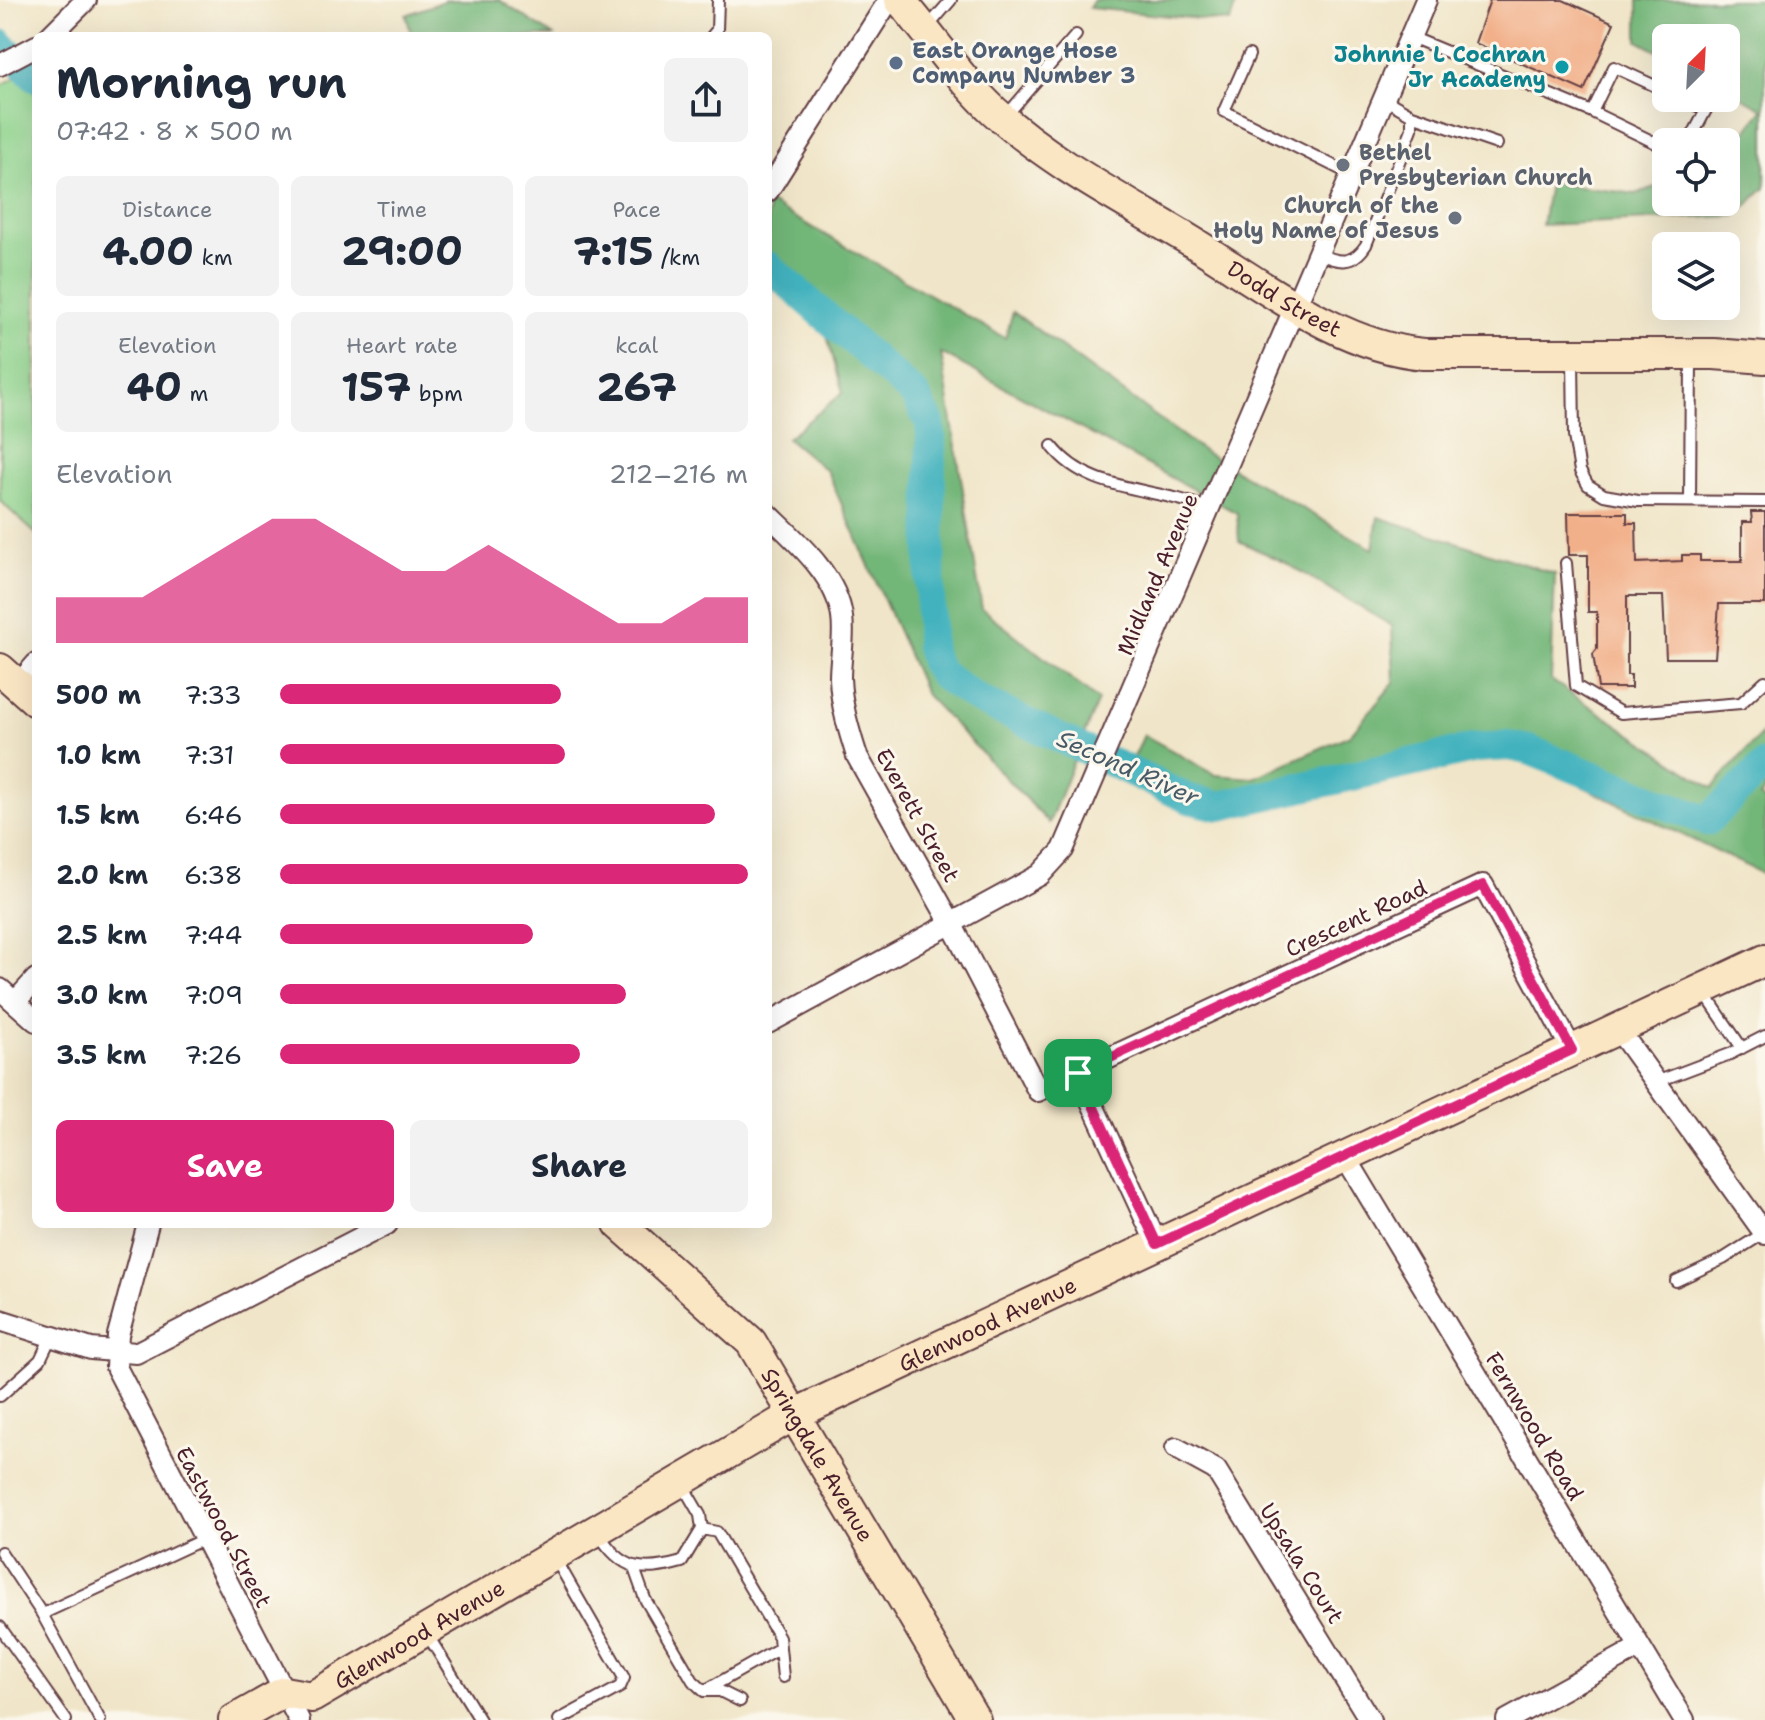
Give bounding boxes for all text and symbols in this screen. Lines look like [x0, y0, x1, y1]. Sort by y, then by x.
north arrow [1652, 24, 1740, 112]
map controls [1652, 24, 1740, 320]
place label: East Orange Hose Company Number 3 [912, 36, 1135, 90]
place label: Johnnie L Cochran Jr Academy [1334, 40, 1546, 94]
text: Morning run [56, 53, 347, 112]
marker: East Orange Hose Company Number 3 [887, 54, 905, 72]
button: share [664, 58, 748, 142]
marker: Johnnie L Cochran Jr Academy [1553, 58, 1571, 76]
text: 07:42 · 8 × 500 m [56, 113, 293, 148]
button: locate [1652, 128, 1740, 216]
place label: Bethel Presbyterian Church [1359, 138, 1593, 192]
marker: Bethel Presbyterian Church [1334, 156, 1352, 174]
place label: Church of the Holy Name of Jesus [1213, 191, 1439, 245]
text: Distance [122, 195, 212, 224]
text: Time [377, 195, 427, 224]
text: Pace [612, 195, 661, 224]
marker: Church of the Holy Name of Jesus [1446, 209, 1464, 227]
text: 4.00 [102, 224, 194, 278]
text: 29:00 [341, 224, 463, 278]
text: 7:15 [573, 224, 653, 278]
button: layers [1652, 232, 1740, 320]
text: km [194, 243, 233, 272]
text: /km [653, 243, 700, 272]
street label: Dodd Street [1222, 254, 1346, 344]
text: Elevation [118, 331, 217, 360]
text: Heart rate [346, 331, 458, 360]
text: kcal [615, 331, 658, 360]
text: 40 [126, 360, 182, 414]
text: 157 [341, 360, 411, 414]
text: 267 [596, 360, 677, 414]
text: m [182, 379, 209, 408]
text: bpm [411, 379, 463, 408]
text: Elevation [56, 456, 172, 491]
text: 212–216 m [609, 456, 748, 491]
street label: Midland Avenue [1110, 489, 1205, 660]
text: 500 m [56, 677, 141, 712]
text: 7:33 [184, 677, 242, 712]
water label: Second River [1052, 722, 1204, 814]
text: 1.0 km [56, 737, 141, 772]
text: 7:31 [184, 737, 235, 772]
street label: Everett Street [869, 743, 966, 887]
text: 1.5 km [56, 797, 140, 832]
text: 6:46 [184, 797, 243, 832]
text: 2.0 km [56, 857, 148, 892]
text: 6:38 [184, 857, 243, 892]
street label: Crescent Road [1281, 873, 1432, 964]
text: 2.5 km [56, 917, 147, 952]
text: 7:44 [184, 917, 243, 952]
text: 3.0 km [56, 977, 148, 1012]
text: 7:09 [184, 977, 243, 1012]
text: 3.5 km [56, 1037, 147, 1072]
text: 7:26 [184, 1037, 242, 1072]
pin [1044, 1039, 1112, 1107]
icon: arrive [1056, 1051, 1100, 1095]
button: Save [56, 1120, 394, 1212]
button: Share [410, 1120, 748, 1212]
street label: Glenwood Avenue [894, 1270, 1081, 1378]
street label: Fernwood Road [1479, 1347, 1590, 1506]
street label: Springdale Avenue [754, 1362, 880, 1547]
street label: Eastwood Street [169, 1442, 278, 1613]
street label: Upsala Court [1253, 1497, 1350, 1629]
street label: Glenwood Avenue [329, 1573, 510, 1696]

